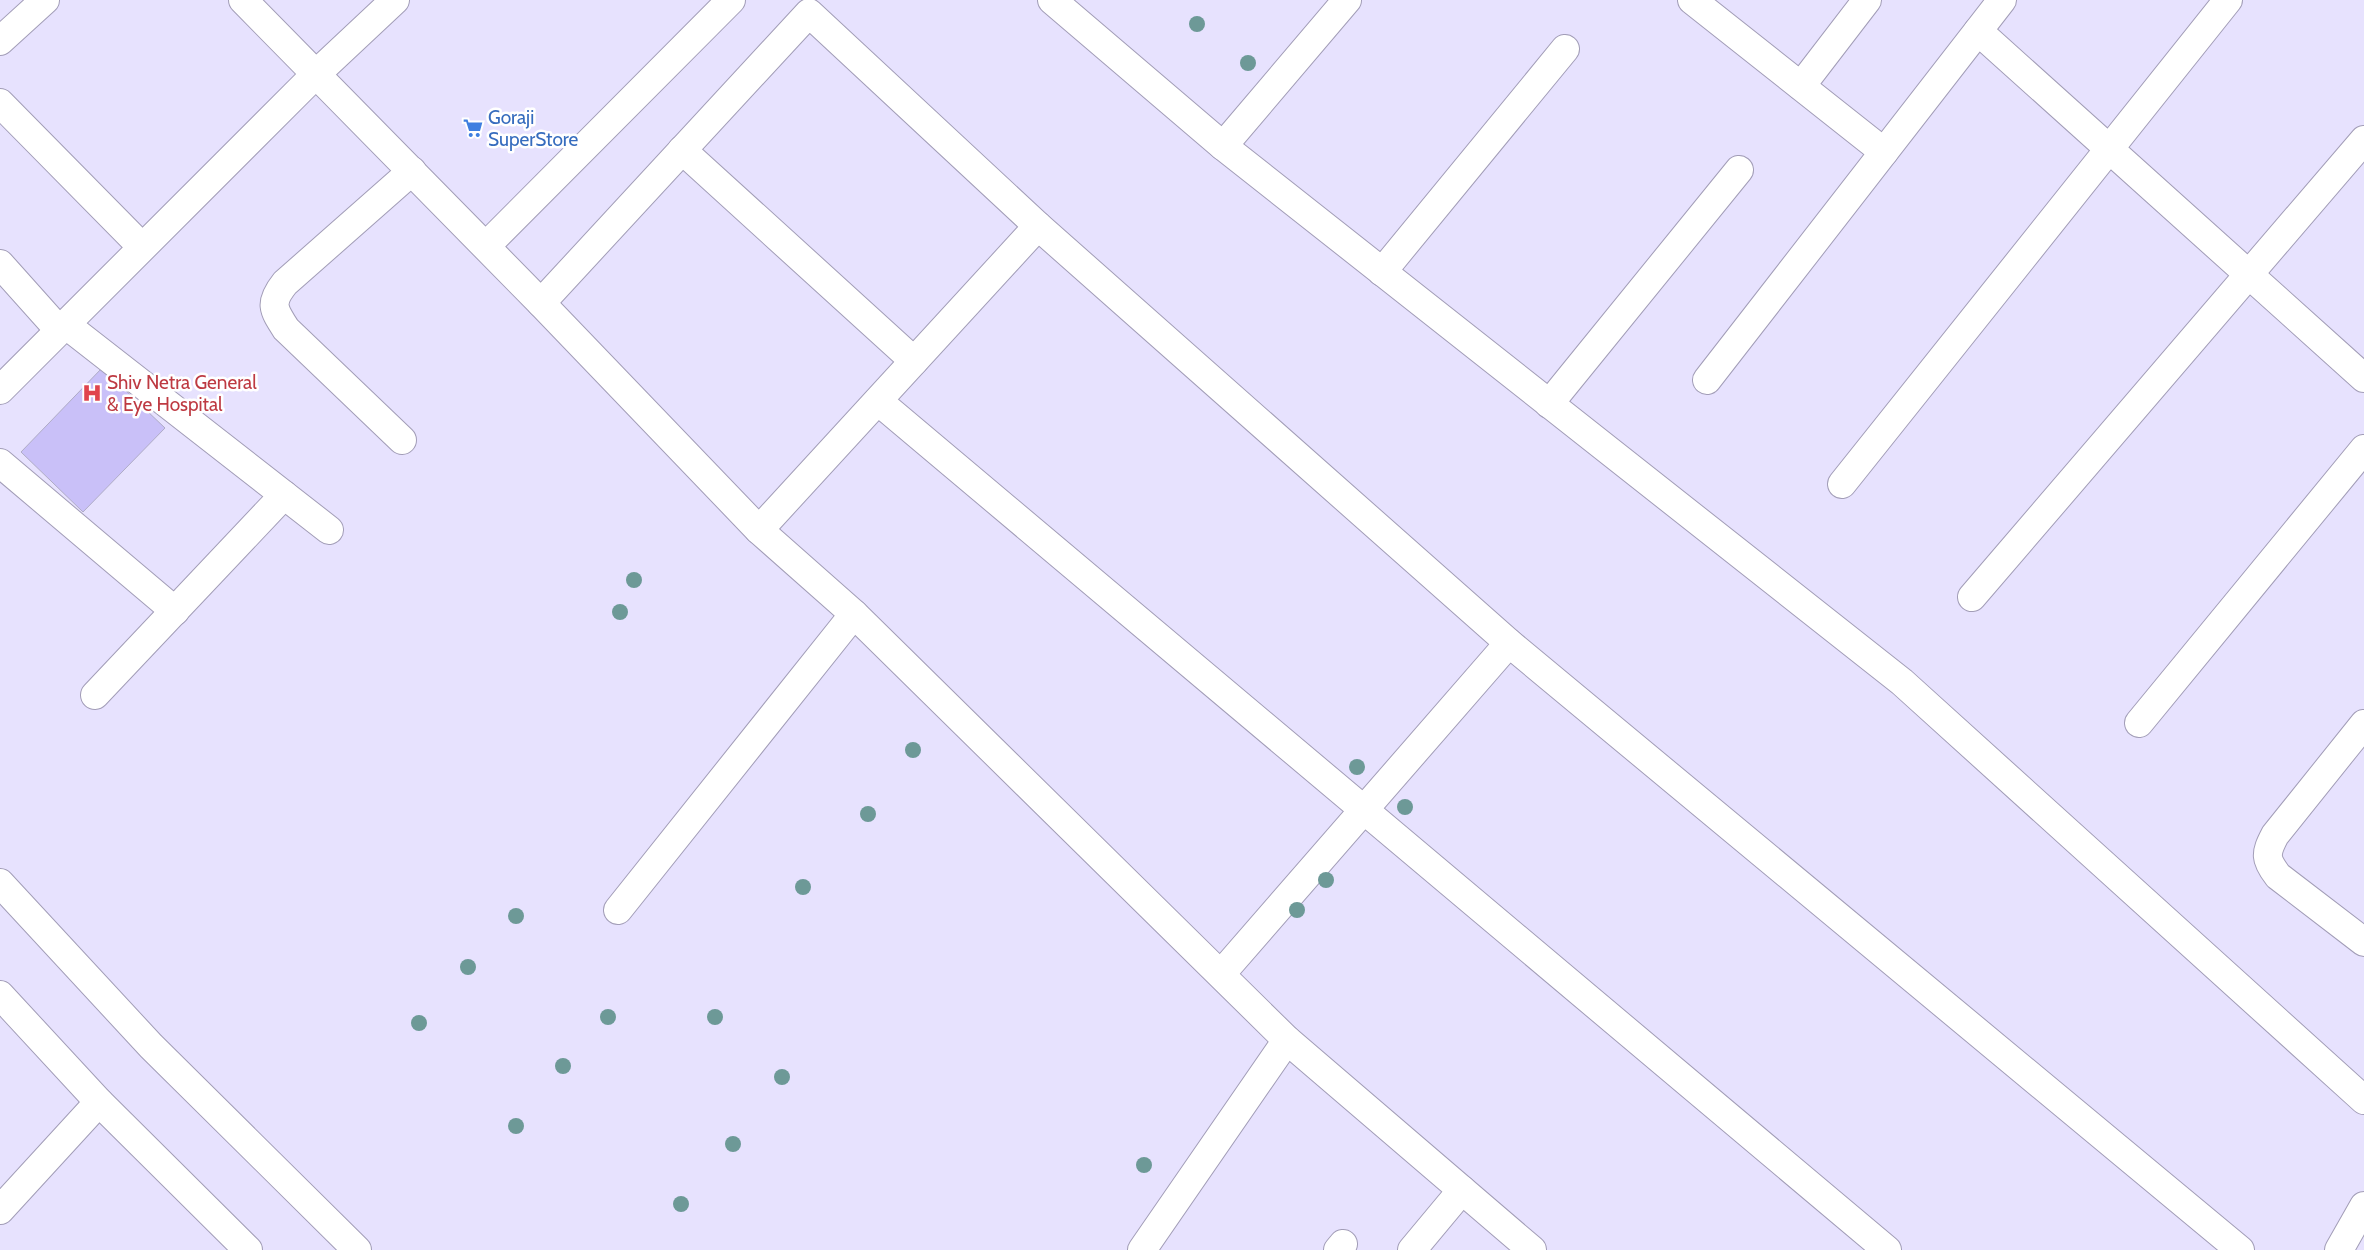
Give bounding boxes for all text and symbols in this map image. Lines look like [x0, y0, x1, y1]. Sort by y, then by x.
place label: Goraji SuperStore [488, 106, 579, 151]
supermarket icon: Goraji SuperStore [462, 117, 484, 139]
place label: Shiv Netra General & Eye Hospital [107, 371, 257, 416]
hospital icon: Shiv Netra General & Eye Hospital [81, 382, 103, 404]

